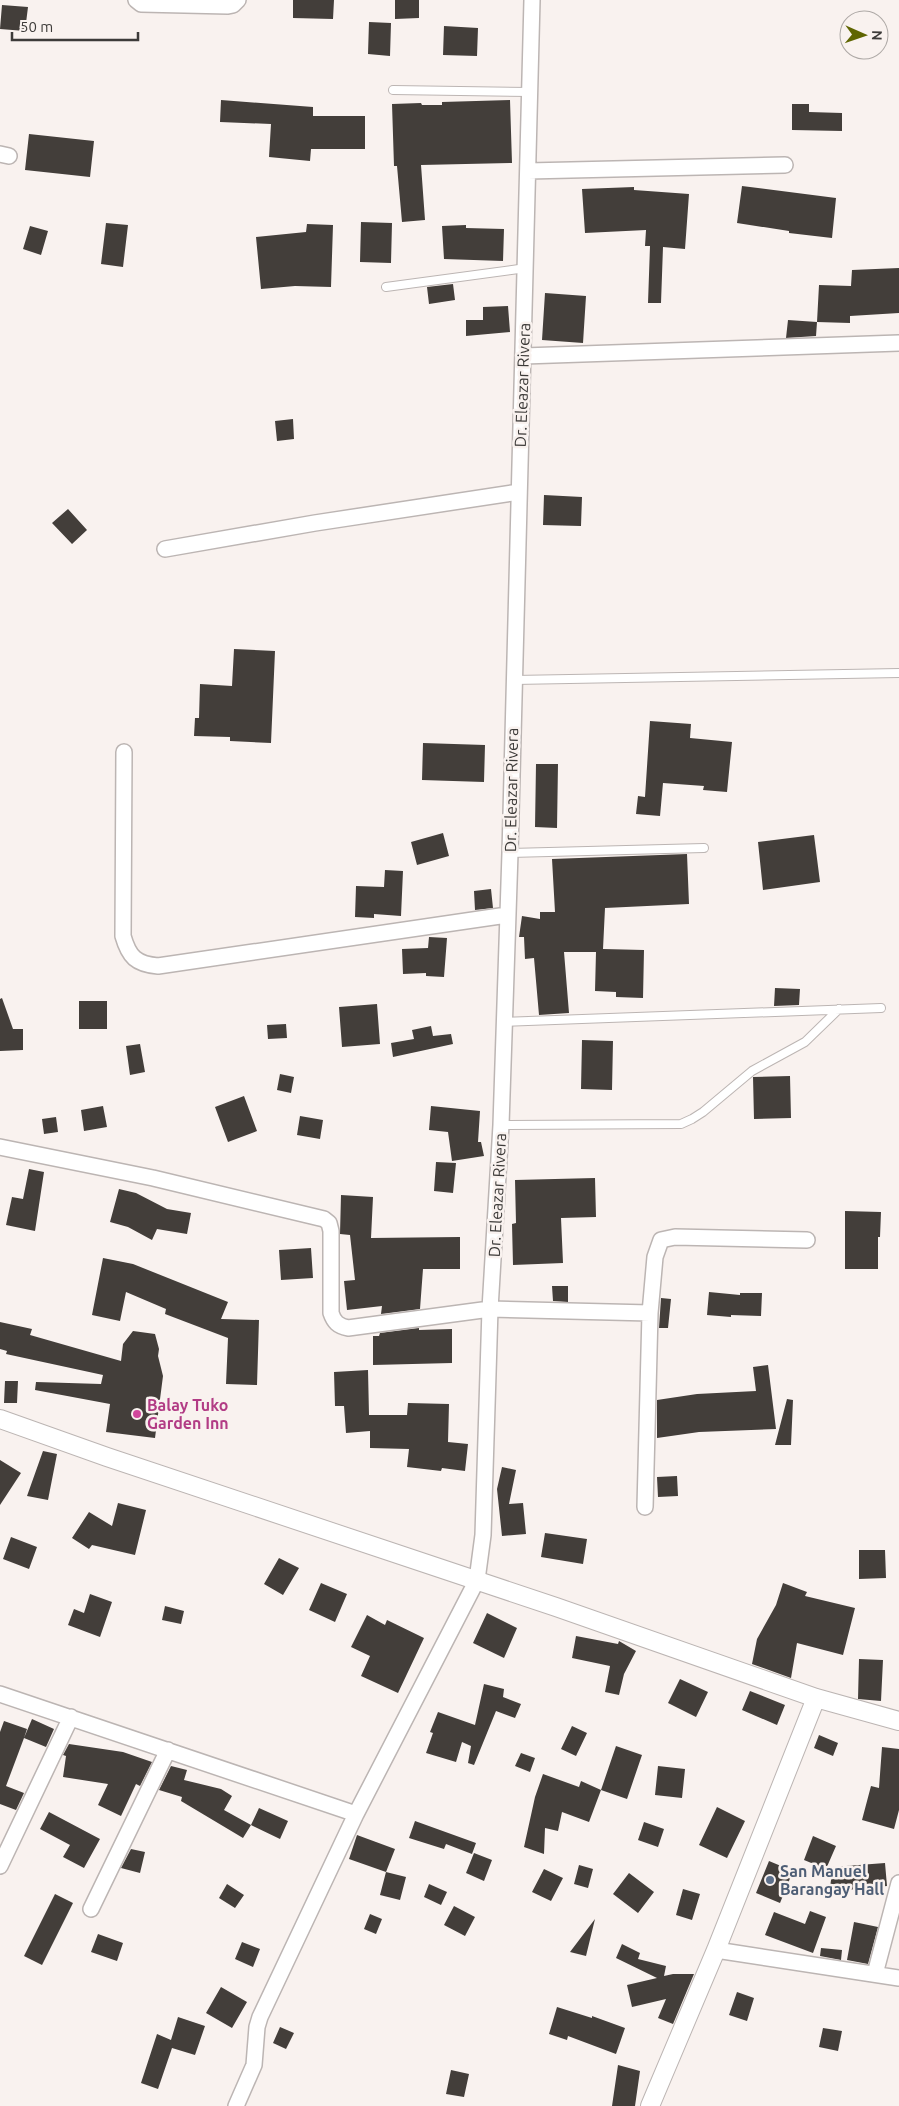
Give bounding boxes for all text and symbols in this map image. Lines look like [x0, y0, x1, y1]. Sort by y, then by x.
scale bar [12, 10, 139, 42]
north arrow [839, 10, 889, 60]
text: 50 m [20, 18, 53, 35]
text: N [869, 30, 885, 41]
street label: Dr. Eleazar Rivera [511, 322, 533, 448]
street label: Dr. Eleazar Rivera [501, 728, 521, 852]
street label: Dr. Eleazar Rivera [485, 1132, 509, 1258]
place label: Balay Tuko Garden Inn [147, 1396, 229, 1432]
marker: Balay Tuko Garden Inn [131, 1408, 143, 1420]
place label: San Manuel Barangay Hall [780, 1862, 884, 1898]
marker: San Manuel Barangay Hall [764, 1874, 776, 1886]

